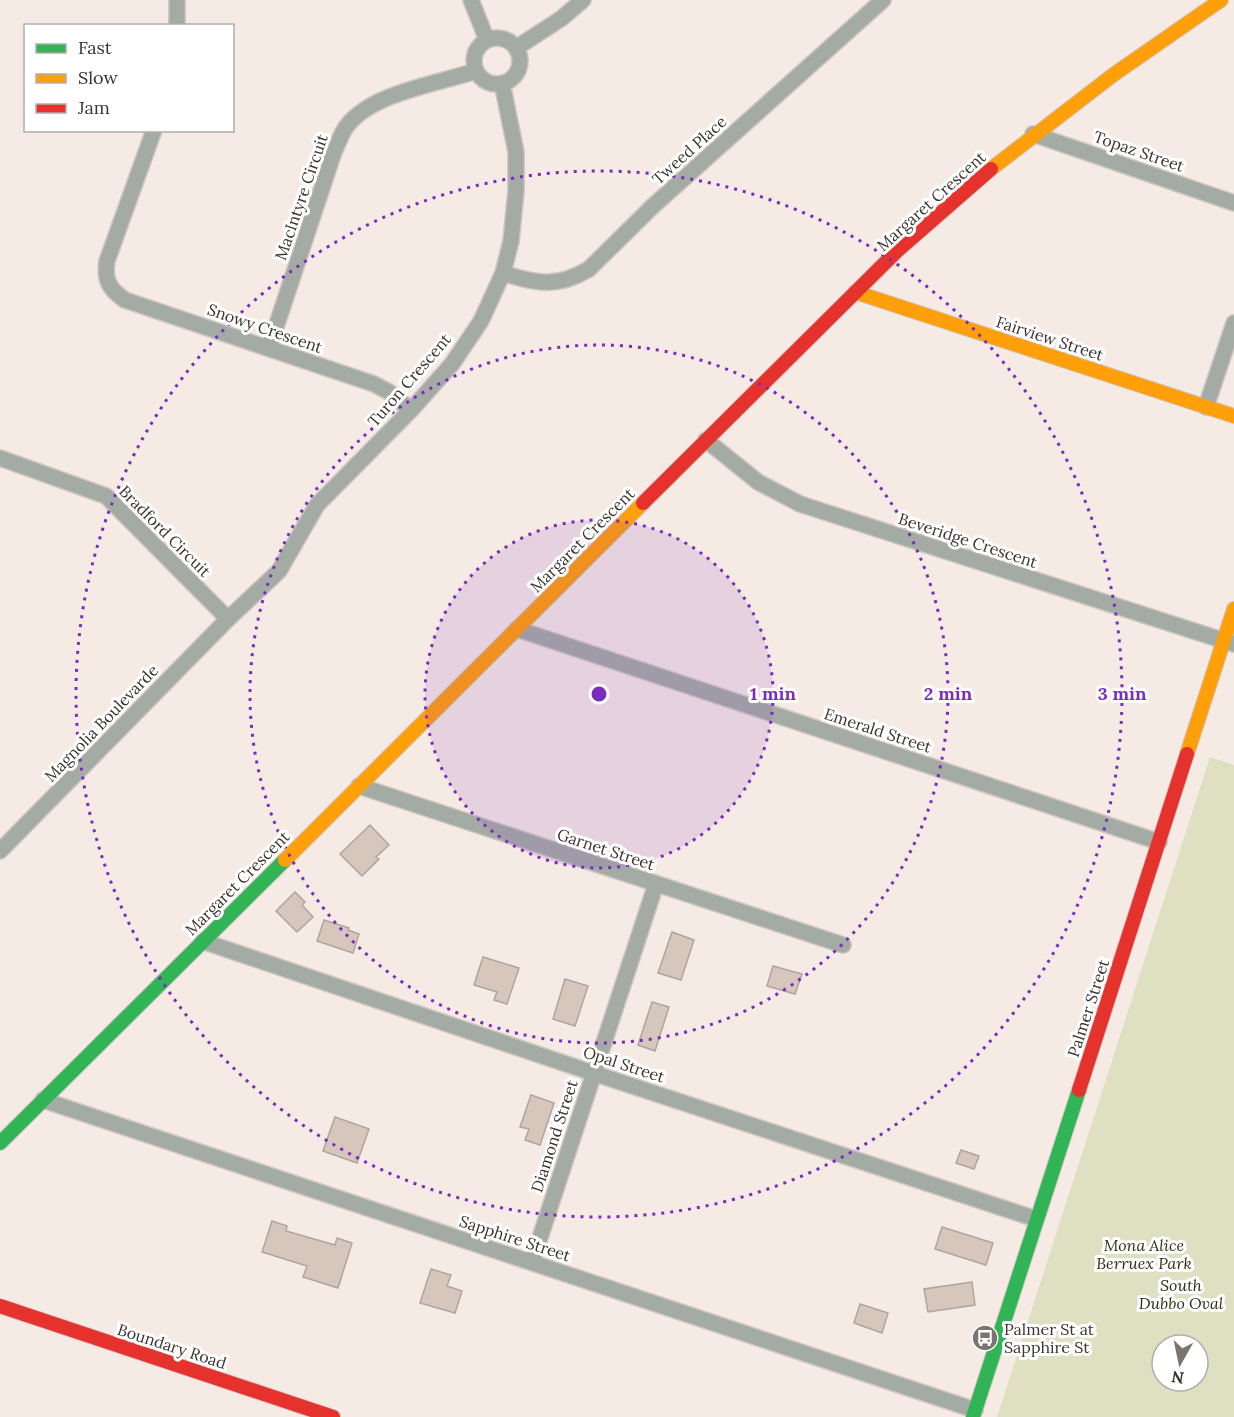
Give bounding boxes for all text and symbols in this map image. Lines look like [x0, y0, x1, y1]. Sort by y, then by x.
legend [24, 24, 234, 132]
text: Fast [78, 36, 112, 59]
text: Slow [78, 66, 118, 89]
text: Jam [77, 96, 110, 119]
street label: Tweed Place [648, 111, 731, 189]
street label: Topaz Street [1091, 126, 1188, 176]
street label: MacIntyre Circuit [270, 131, 332, 263]
street label: Margaret Crescent [872, 146, 990, 255]
street label: Snowy Crescent [205, 299, 326, 357]
street label: Fairview Street [994, 311, 1107, 365]
street label: Turon Crescent [363, 329, 455, 431]
street label: Bradford Circuit [115, 481, 216, 582]
street label: Margaret Crescent [526, 483, 639, 596]
street label: Beveridge Crescent [896, 508, 1041, 572]
street label: Magnolia Boulevarde [40, 660, 162, 786]
text: 1 min [750, 682, 796, 705]
text: 2 min [924, 682, 973, 705]
text: 3 min [1098, 682, 1147, 705]
centre of rings [589, 684, 609, 704]
street label: Emerald Street [822, 703, 935, 757]
street label: Garnet Street [555, 824, 658, 874]
street label: Margaret Crescent [181, 826, 294, 939]
street label: Palmer Street [1063, 956, 1113, 1059]
street label: Opal Street [581, 1041, 668, 1087]
street label: Diamond Street [526, 1076, 582, 1195]
street label: Sapphire Street [457, 1211, 574, 1266]
park label: Mona Alice Berruex Park [1096, 1235, 1192, 1273]
park label: South Dubbo Oval [1139, 1275, 1224, 1313]
street label: Boundary Road [115, 1319, 229, 1373]
place label: Palmer St at Sapphire St [1004, 1319, 1095, 1357]
bus stop icon: Palmer St at Sapphire St [970, 1323, 1000, 1353]
north arrow [1150, 1333, 1210, 1393]
text: N [1170, 1367, 1185, 1389]

